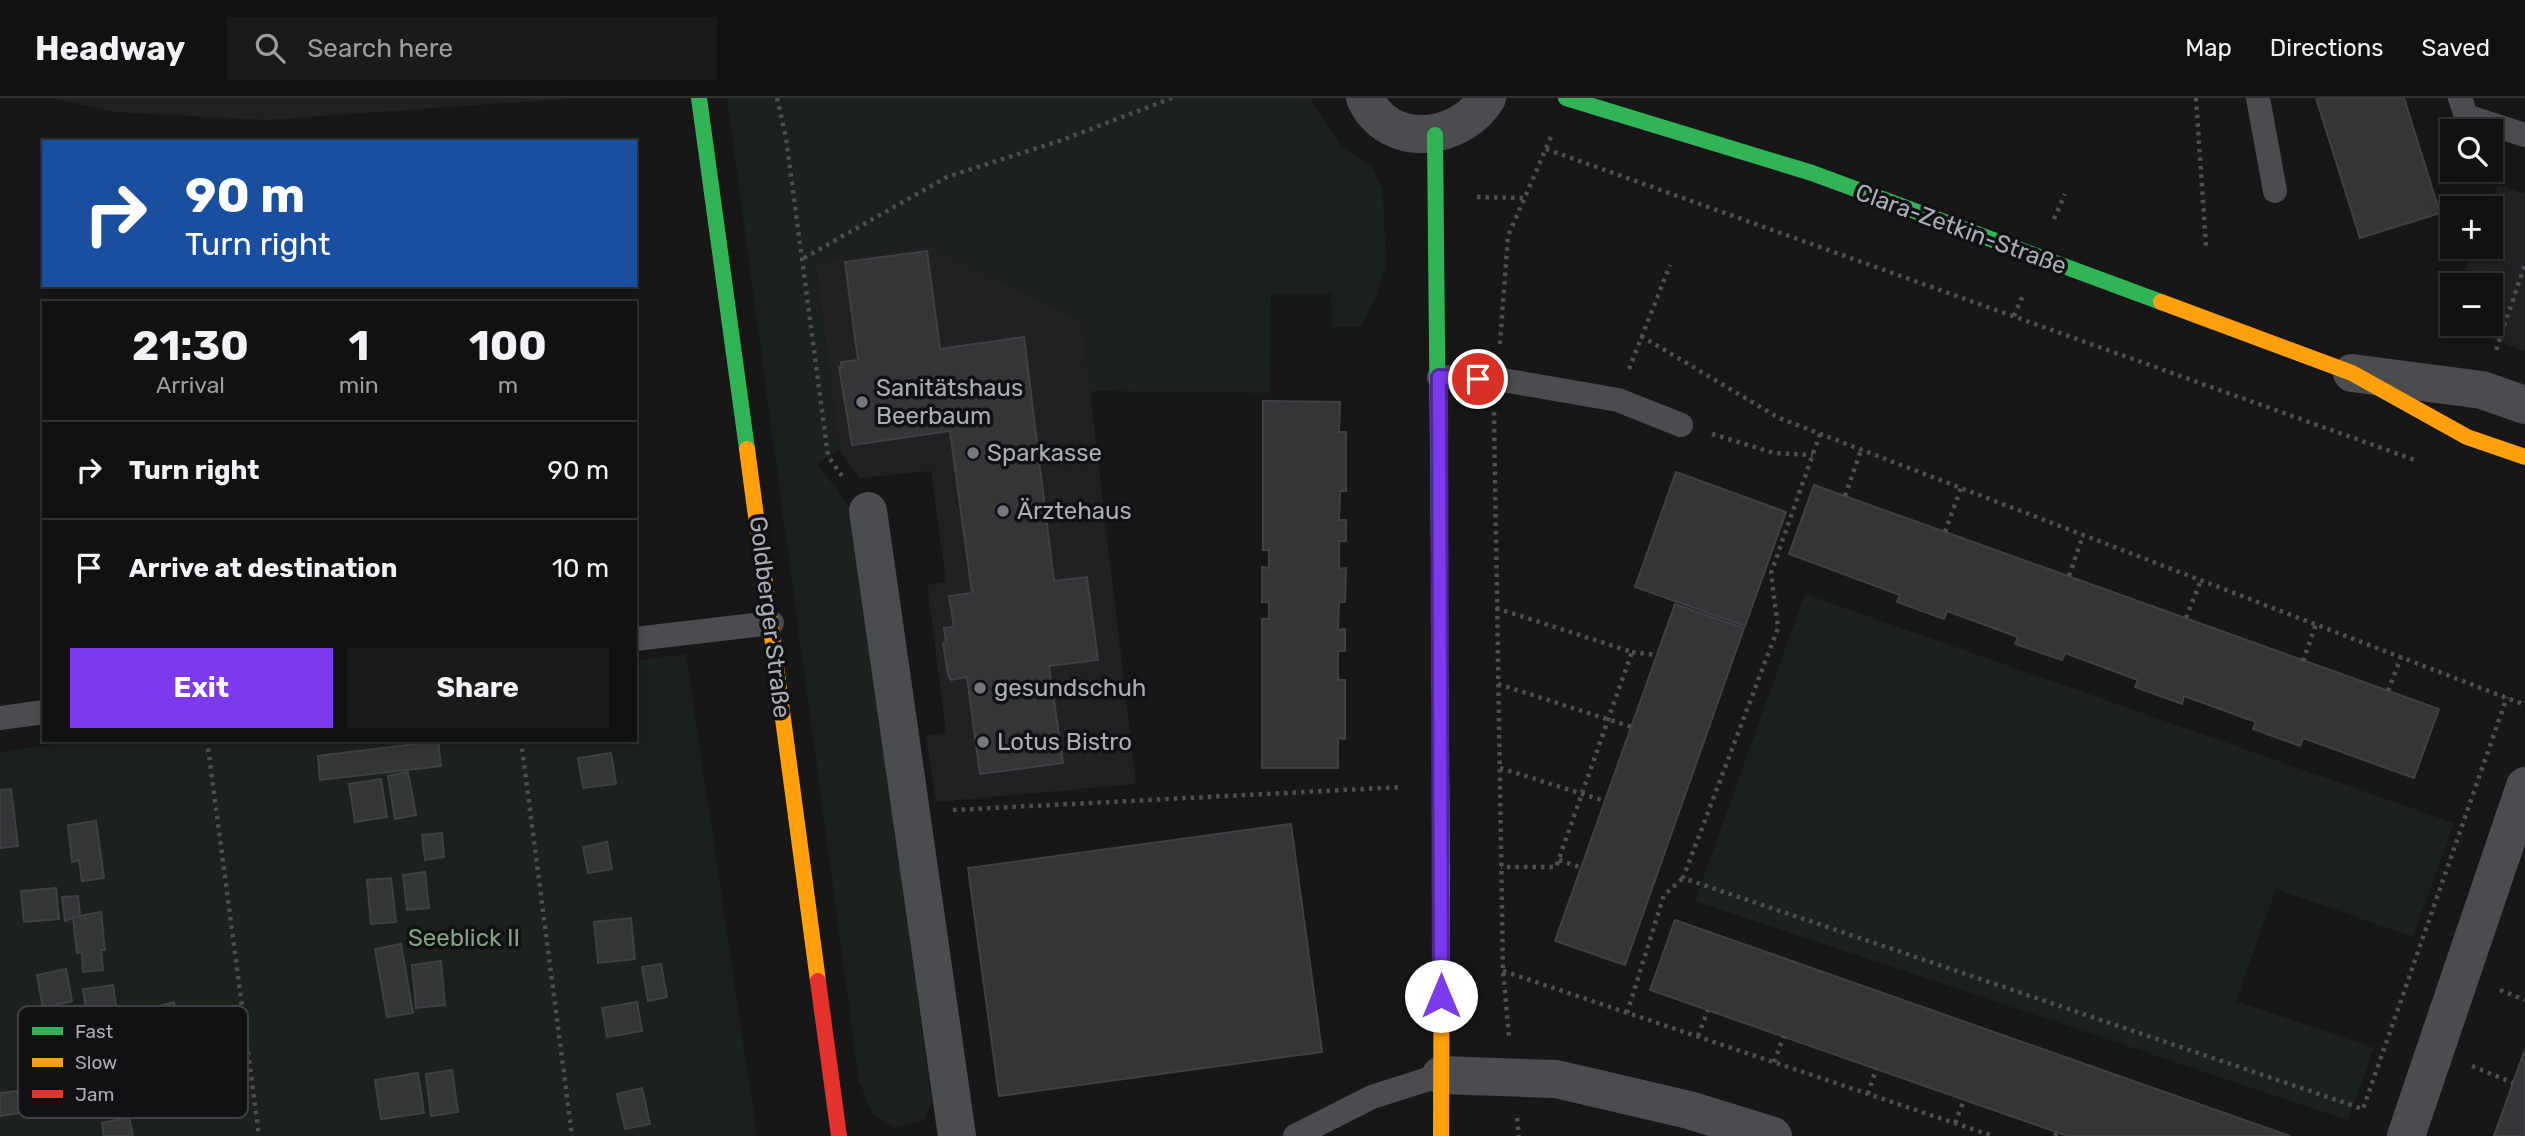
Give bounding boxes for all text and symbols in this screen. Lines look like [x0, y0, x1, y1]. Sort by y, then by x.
search box [227, 17, 717, 80]
text: Headway [35, 29, 185, 68]
icon: search [251, 29, 289, 67]
text: Search here [307, 33, 453, 64]
text: Map [2185, 34, 2232, 62]
text: Directions [2270, 34, 2383, 62]
text: Saved [2421, 34, 2490, 62]
map controls [2440, 119, 2503, 336]
button: search [2440, 119, 2503, 182]
text: 90 m [185, 166, 305, 224]
icon: right [70, 168, 161, 259]
street label: Clara-Zetkin-Straße [1852, 178, 2070, 280]
button: + [2440, 196, 2503, 259]
text: Turn right [185, 225, 330, 263]
button: − [2440, 273, 2503, 336]
text: 21:30 [132, 321, 249, 371]
text: 1 [348, 321, 369, 371]
text: 100 [469, 321, 547, 371]
pin [1448, 349, 1508, 409]
icon: arrive [1459, 360, 1497, 398]
text: Arrival [156, 371, 225, 399]
text: min [339, 371, 379, 399]
text: m [498, 371, 518, 399]
place label: Sanitätshaus Beerbaum [876, 374, 1023, 430]
marker: Sanitätshaus Beerbaum [854, 394, 870, 410]
place label: Sparkasse [987, 439, 1102, 467]
marker: Sparkasse [965, 445, 981, 461]
icon: right [70, 451, 108, 489]
text: Turn right [129, 455, 259, 486]
text: 90 m [548, 455, 609, 486]
place label: Ärztehaus [1017, 497, 1132, 525]
marker: Ärztehaus [995, 503, 1011, 519]
street label: Goldberger Straße [744, 514, 796, 720]
icon: arrive [70, 549, 108, 587]
text: Arrive at destination [129, 553, 397, 584]
text: 10 m [552, 553, 609, 584]
button: Exit [70, 648, 333, 728]
button: Share [347, 648, 609, 728]
place label: gesundschuh [994, 674, 1146, 702]
marker: gesundschuh [972, 680, 988, 696]
place label: Lotus Bistro [997, 728, 1132, 756]
marker: Lotus Bistro [975, 734, 991, 750]
park label: Seeblick II [408, 924, 520, 952]
position arrow [1404, 959, 1478, 1033]
legend [18, 1006, 248, 1118]
text: Fast [75, 1020, 114, 1043]
text: Slow [75, 1051, 117, 1074]
text: Jam [75, 1083, 114, 1106]

